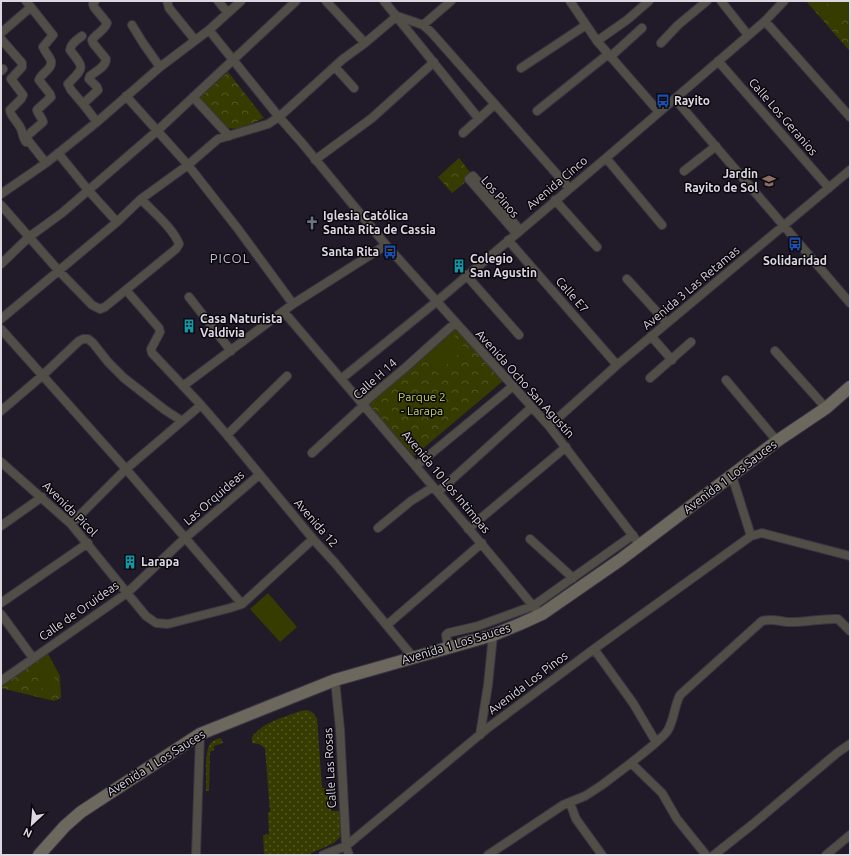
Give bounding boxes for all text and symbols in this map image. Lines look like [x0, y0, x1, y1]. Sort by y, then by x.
street label: Calle Los Geranios [746, 76, 820, 158]
bus stop icon: Rayito [655, 93, 671, 109]
place label: Rayito [674, 94, 710, 107]
street label: Avenida Cinco [524, 153, 590, 212]
place label: Jardin Rayito de Sol [685, 167, 758, 194]
street label: Los Pinos [479, 173, 522, 220]
school or university icon: Jardin Rayito de Sol [761, 173, 777, 189]
place label: Iglesia Católica Santa Rita de Cassia [323, 209, 436, 236]
church icon: Iglesia Católica Santa Rita de Cassia [304, 215, 320, 231]
bus stop icon: Solidaridad [787, 236, 803, 252]
street label: Avenida 3 Las Retamas [640, 243, 742, 332]
bus stop icon: Santa Rita [382, 244, 398, 260]
place label: Santa Rita [321, 245, 379, 258]
district label: PICOL [210, 251, 250, 265]
place label: Colegio San Agustin [470, 252, 537, 279]
place label: Solidaridad [763, 254, 827, 267]
building icon: Colegio San Agustin [451, 258, 467, 274]
street label: Calle E7 [553, 274, 591, 315]
place label: Casa Naturista Valdivia [200, 312, 282, 339]
building icon: Casa Naturista Valdivia [181, 318, 197, 334]
street label: Avenida Ocho San Agustín [473, 327, 577, 440]
street label: Calle H 14 [350, 356, 399, 401]
park label: Parque 2 - Larapa [398, 390, 446, 417]
street label: Avenida 10 Los Intimpas [400, 428, 493, 535]
street label: Avenida 1 Los Sauces [681, 437, 779, 516]
street label: Las Orquideas [181, 468, 247, 527]
street label: Avenida Picol [40, 479, 100, 539]
street label: Avenida 12 [292, 496, 341, 549]
building icon: Larapa [122, 554, 138, 570]
place label: Larapa [141, 555, 179, 568]
street label: Calle de Oruideas [36, 578, 121, 643]
street label: Avenida 1 Los Sauces [400, 621, 512, 666]
street label: Avenida Los Pinos [485, 649, 570, 717]
street label: Avenida 1 Los Sauces [104, 727, 207, 798]
street label: Calle Las Rosas [321, 727, 338, 809]
north arrow [12, 804, 52, 844]
text: N [21, 826, 34, 840]

